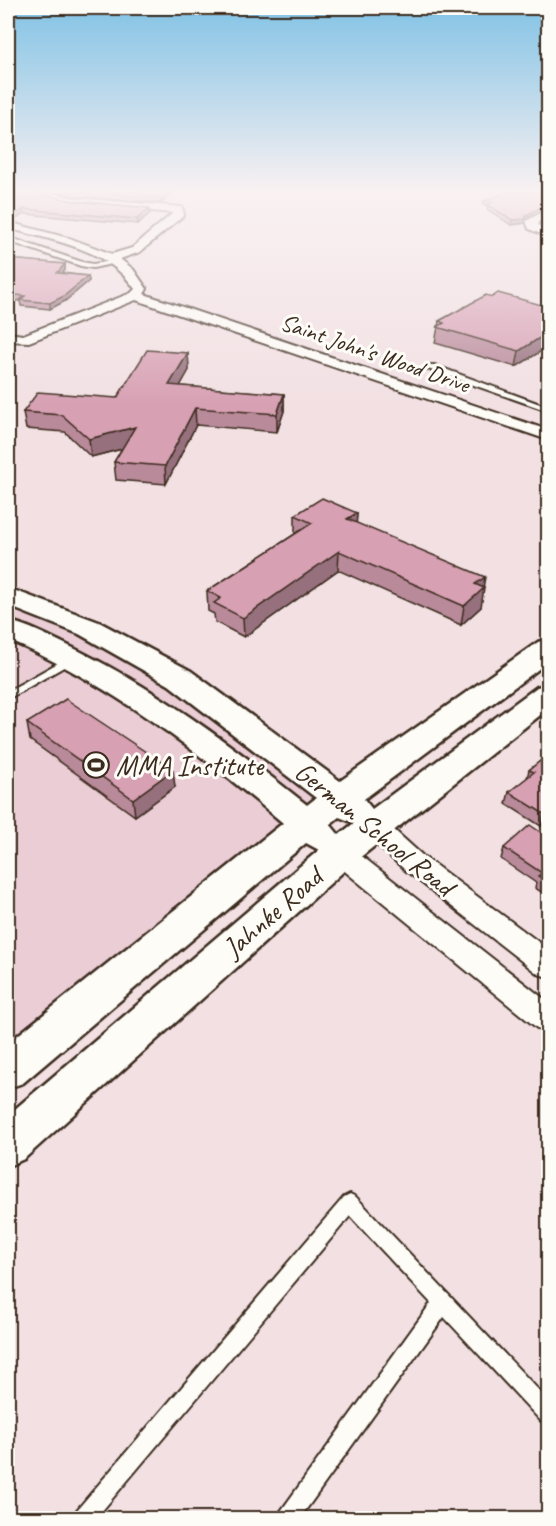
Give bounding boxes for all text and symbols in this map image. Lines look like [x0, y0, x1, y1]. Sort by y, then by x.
street label: Saint John's Wood Drive [277, 307, 475, 400]
place label: MMA Institute [116, 748, 265, 783]
sports icon: MMA Institute [81, 750, 111, 780]
street label: German School Road [288, 754, 464, 906]
street label: Jahnke Road [214, 857, 332, 966]

